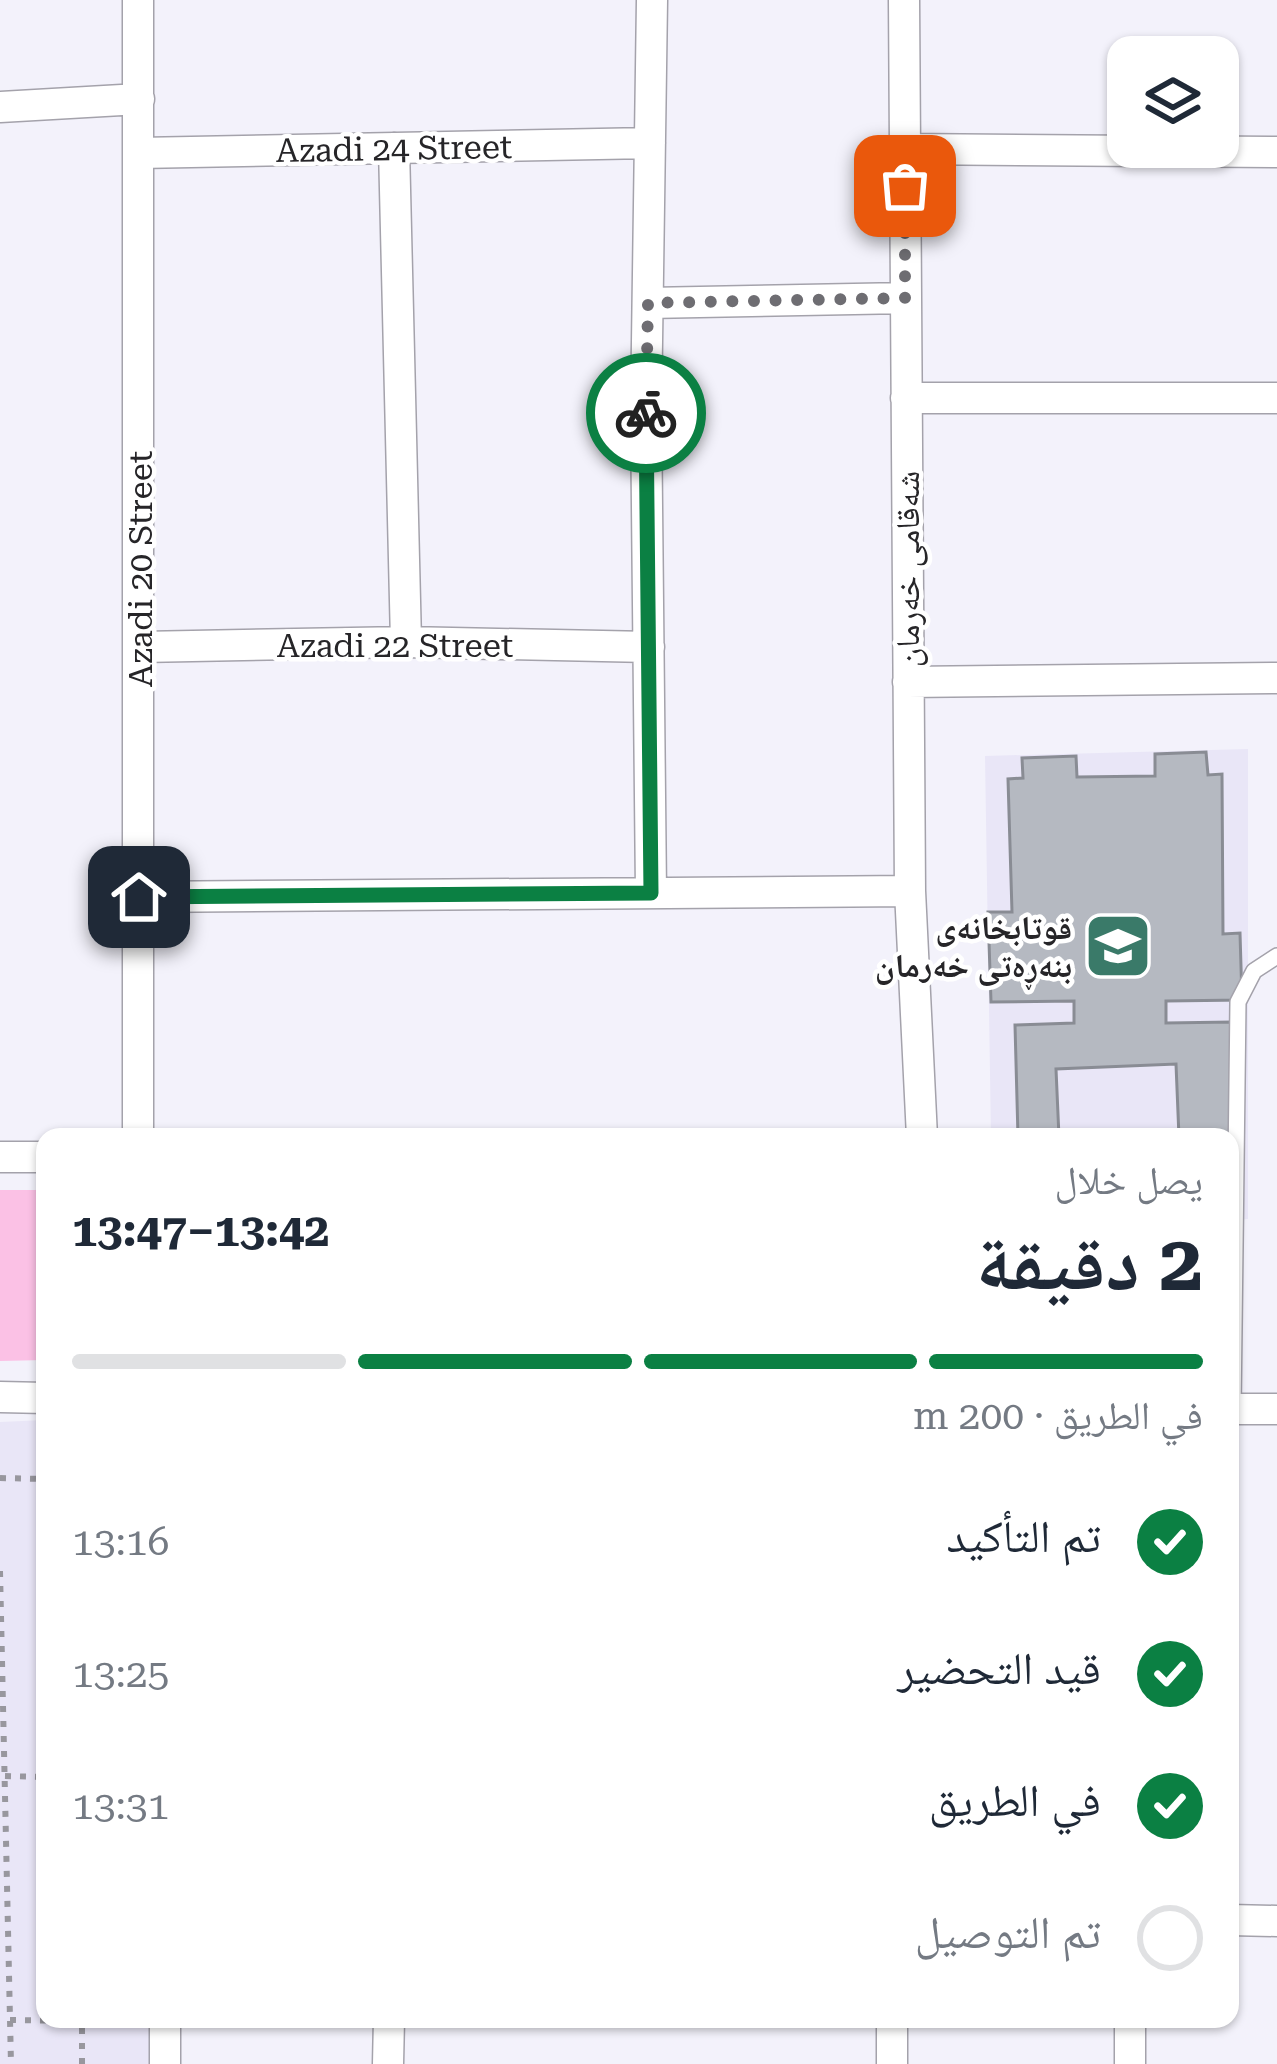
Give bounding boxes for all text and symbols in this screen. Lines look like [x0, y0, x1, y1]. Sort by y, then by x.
map controls [1107, 36, 1239, 168]
button: layers [1107, 36, 1239, 168]
street label: Azadi 24 Street [275, 127, 513, 170]
pin [854, 135, 956, 237]
icon: bag [872, 153, 938, 219]
courier [586, 353, 706, 473]
icon: bike [613, 380, 679, 446]
street label: Azadi 20 Street [121, 451, 160, 687]
street label: شەقامی خەرمان [888, 471, 928, 667]
street label: Azadi 22 Street [277, 626, 513, 665]
pin [88, 846, 190, 948]
icon: home [106, 864, 172, 930]
place label: قوتابخانەی بنەڕەتی خەرمان [875, 908, 1072, 990]
school or university icon: قوتابخانەی بنەڕەتی خەرمان [1083, 911, 1153, 981]
text: يصل خلال [1055, 1158, 1203, 1204]
text: 13:42–13:47 [72, 1204, 329, 1257]
text: 2 دقيقة [976, 1218, 1203, 1309]
text: في الطريق · 200 m [913, 1393, 1203, 1439]
icon: check [1137, 1509, 1203, 1575]
text: تم التأكيد [946, 1510, 1101, 1563]
text: 13:16 [72, 1519, 169, 1565]
icon: check [1137, 1641, 1203, 1707]
text: قيد التحضير [897, 1642, 1101, 1695]
text: 13:25 [72, 1651, 169, 1697]
icon: check [1137, 1773, 1203, 1839]
text: في الطريق [929, 1774, 1101, 1827]
text: 13:31 [72, 1783, 169, 1829]
text: تم التوصيل [915, 1906, 1101, 1959]

